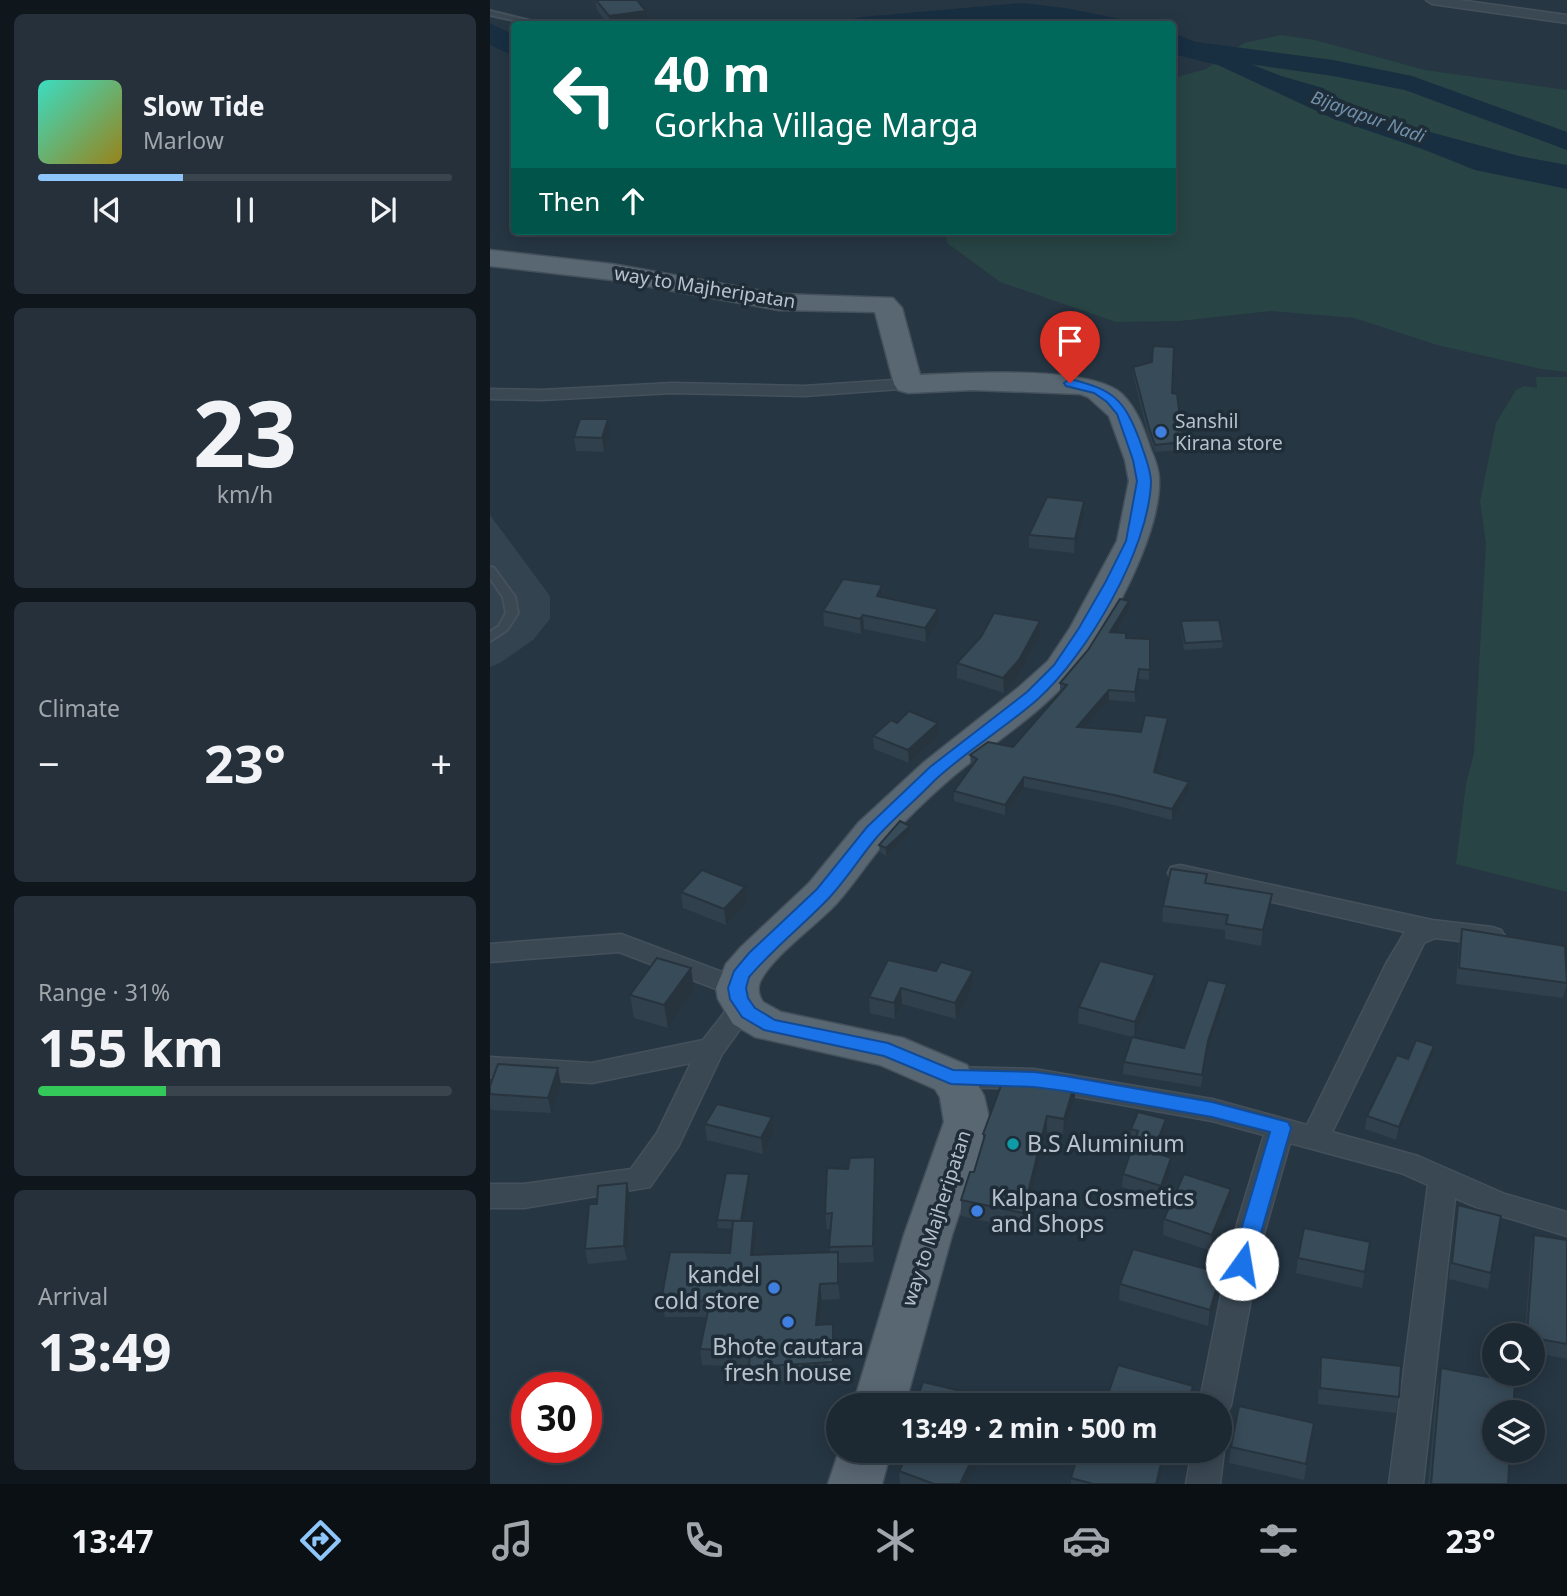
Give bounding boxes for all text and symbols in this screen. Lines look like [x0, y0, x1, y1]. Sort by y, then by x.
text: 40 m [654, 40, 771, 106]
icon: left [539, 49, 630, 140]
water label: Bijayapur Nadi [1308, 84, 1429, 148]
text: Slow Tide [143, 88, 265, 124]
text: Gorkha Village Marga [654, 103, 978, 146]
text: Marlow [143, 124, 224, 156]
icon: ahead [614, 182, 652, 220]
text: Then [539, 183, 600, 219]
icon: previous [88, 191, 126, 229]
icon: pause [226, 191, 264, 229]
icon: next [364, 191, 402, 229]
street label: way to Majheripatan [613, 260, 797, 314]
pin [1040, 311, 1100, 383]
icon: arrive [1051, 322, 1089, 360]
text: 23 [193, 370, 297, 494]
place label: Sanshil Kirana store [1175, 408, 1283, 456]
marker: Sanshil Kirana store [1153, 424, 1169, 440]
text: km/h [217, 478, 273, 510]
text: Climate [38, 692, 120, 724]
text: 23° [204, 727, 286, 798]
text: − [38, 737, 60, 789]
text: + [430, 737, 452, 789]
text: Range · 31% [38, 976, 170, 1008]
text: 155 km [38, 1011, 224, 1082]
street label: way to Majheripatan [895, 1127, 977, 1309]
place label: B.S Aluminium [1027, 1127, 1185, 1159]
marker: B.S Aluminium [1005, 1136, 1021, 1152]
place label: Kalpana Cosmetics and Shops [991, 1181, 1194, 1239]
marker: Kalpana Cosmetics and Shops [969, 1203, 985, 1219]
position arrow [1205, 1227, 1279, 1301]
place label: kandel cold store [654, 1258, 760, 1316]
text: Arrival [38, 1280, 108, 1312]
marker: kandel cold store [766, 1280, 782, 1296]
marker: Bhote cautara fresh house [780, 1314, 796, 1330]
text: 13:49 [38, 1315, 172, 1386]
map controls [1482, 1323, 1545, 1463]
button: search [1482, 1323, 1545, 1386]
place label: Bhote cautara fresh house [712, 1330, 864, 1388]
speed limit sign: 30 [511, 1372, 602, 1463]
button: layers [1482, 1400, 1545, 1463]
text: 13:49 · 2 min · 500 m [901, 1410, 1157, 1446]
icon: directions [296, 1516, 345, 1565]
icon: music [488, 1516, 537, 1565]
icon: phone [679, 1516, 728, 1565]
icon: climate [871, 1516, 920, 1565]
icon: car [1062, 1516, 1111, 1565]
icon: filters [1254, 1516, 1303, 1565]
text: 13:47 [71, 1519, 154, 1562]
text: 23° [1445, 1519, 1496, 1562]

